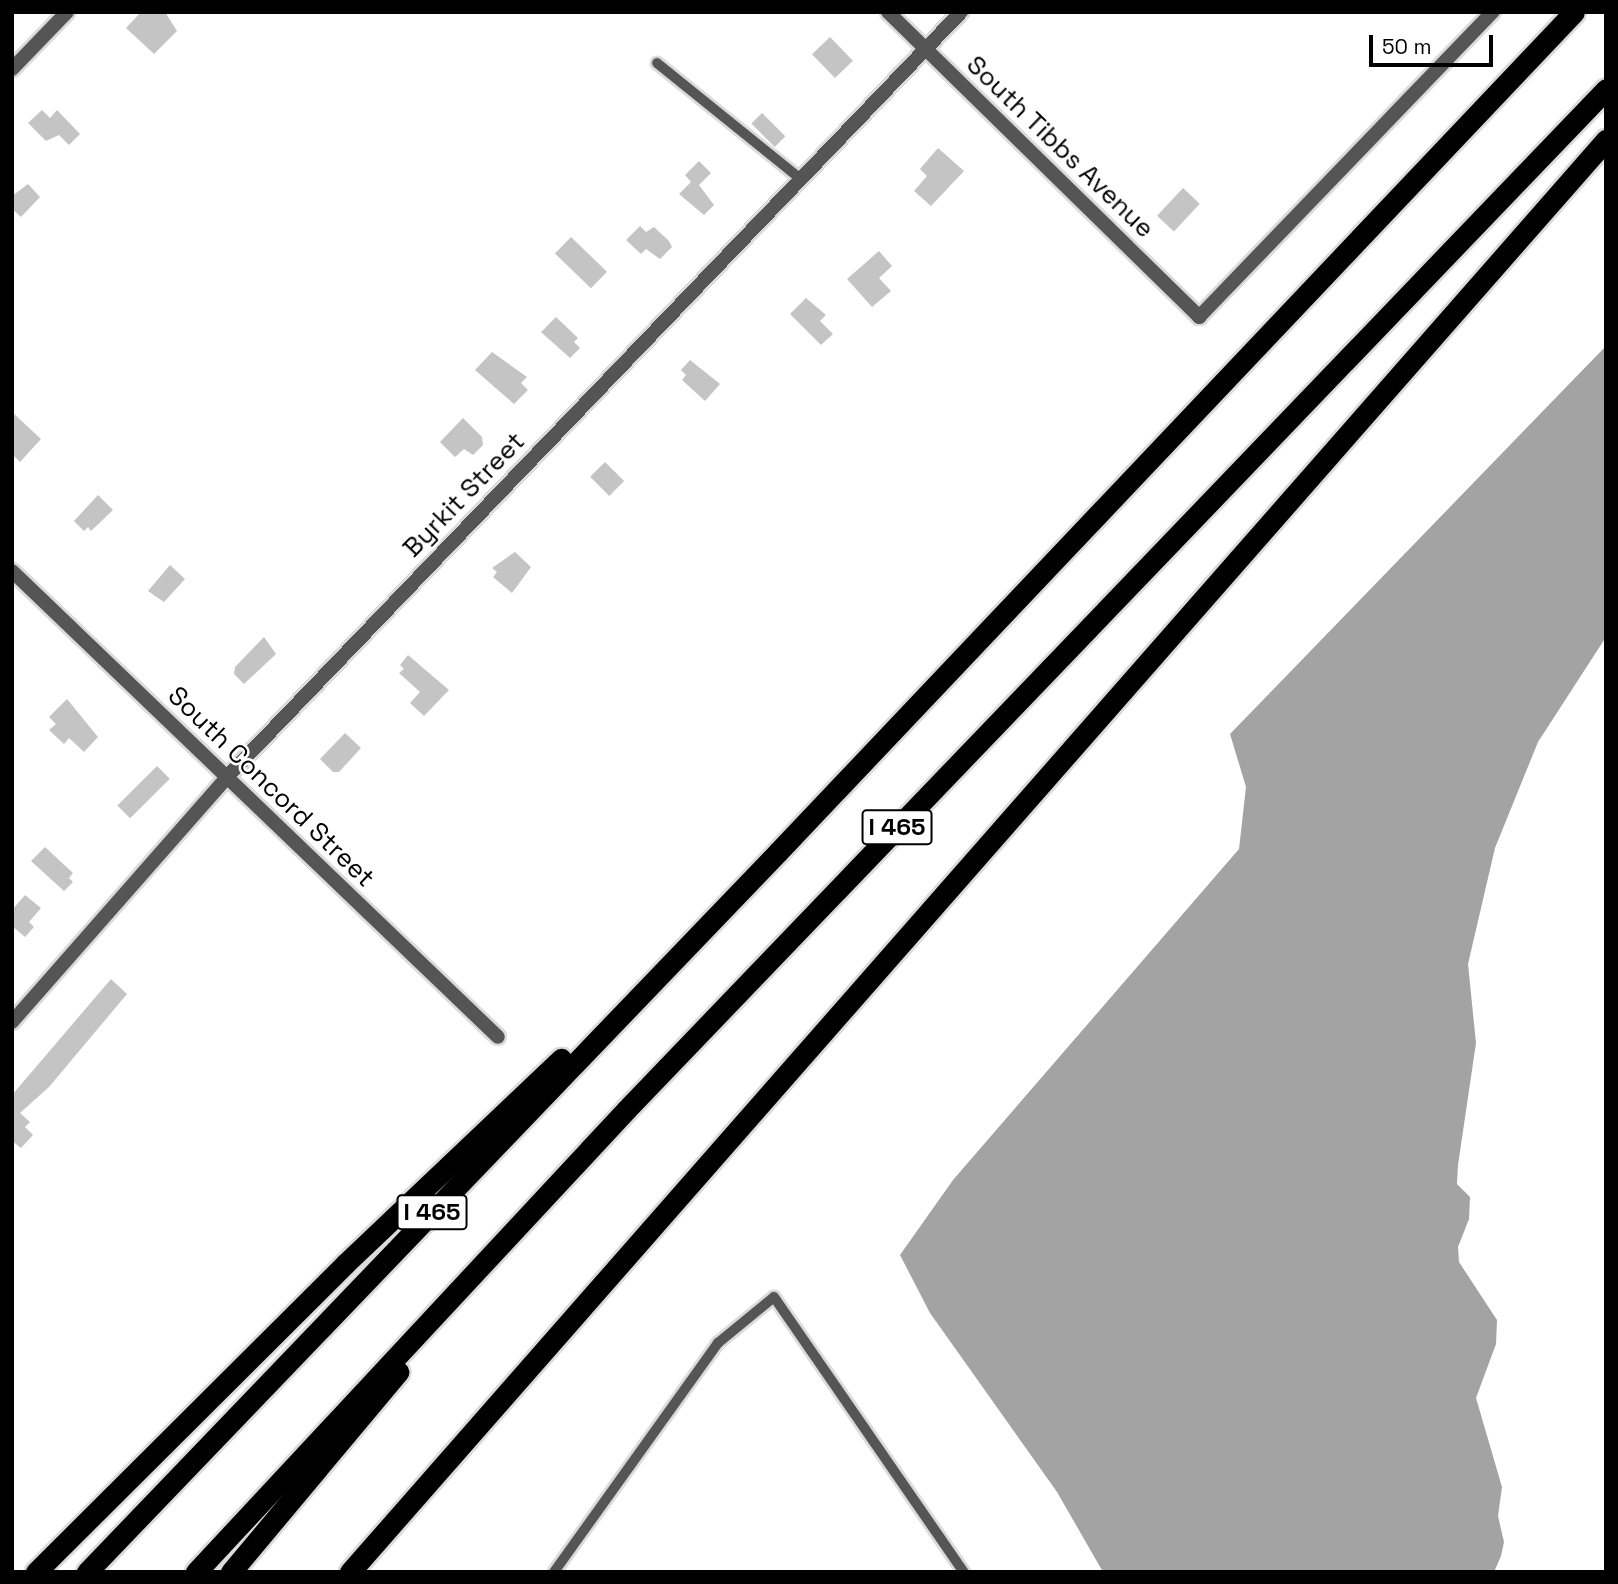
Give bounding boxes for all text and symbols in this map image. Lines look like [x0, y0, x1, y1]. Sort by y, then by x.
scale bar [1373, 21, 1497, 65]
text: 50 m [1382, 33, 1432, 60]
street label: South Tibbs Avenue [959, 49, 1161, 245]
street label: Byrkit Street [397, 426, 531, 564]
street label: South Concord Street [161, 680, 381, 894]
road number: I 465 [860, 806, 934, 848]
road number: I 465 [395, 1192, 469, 1232]

